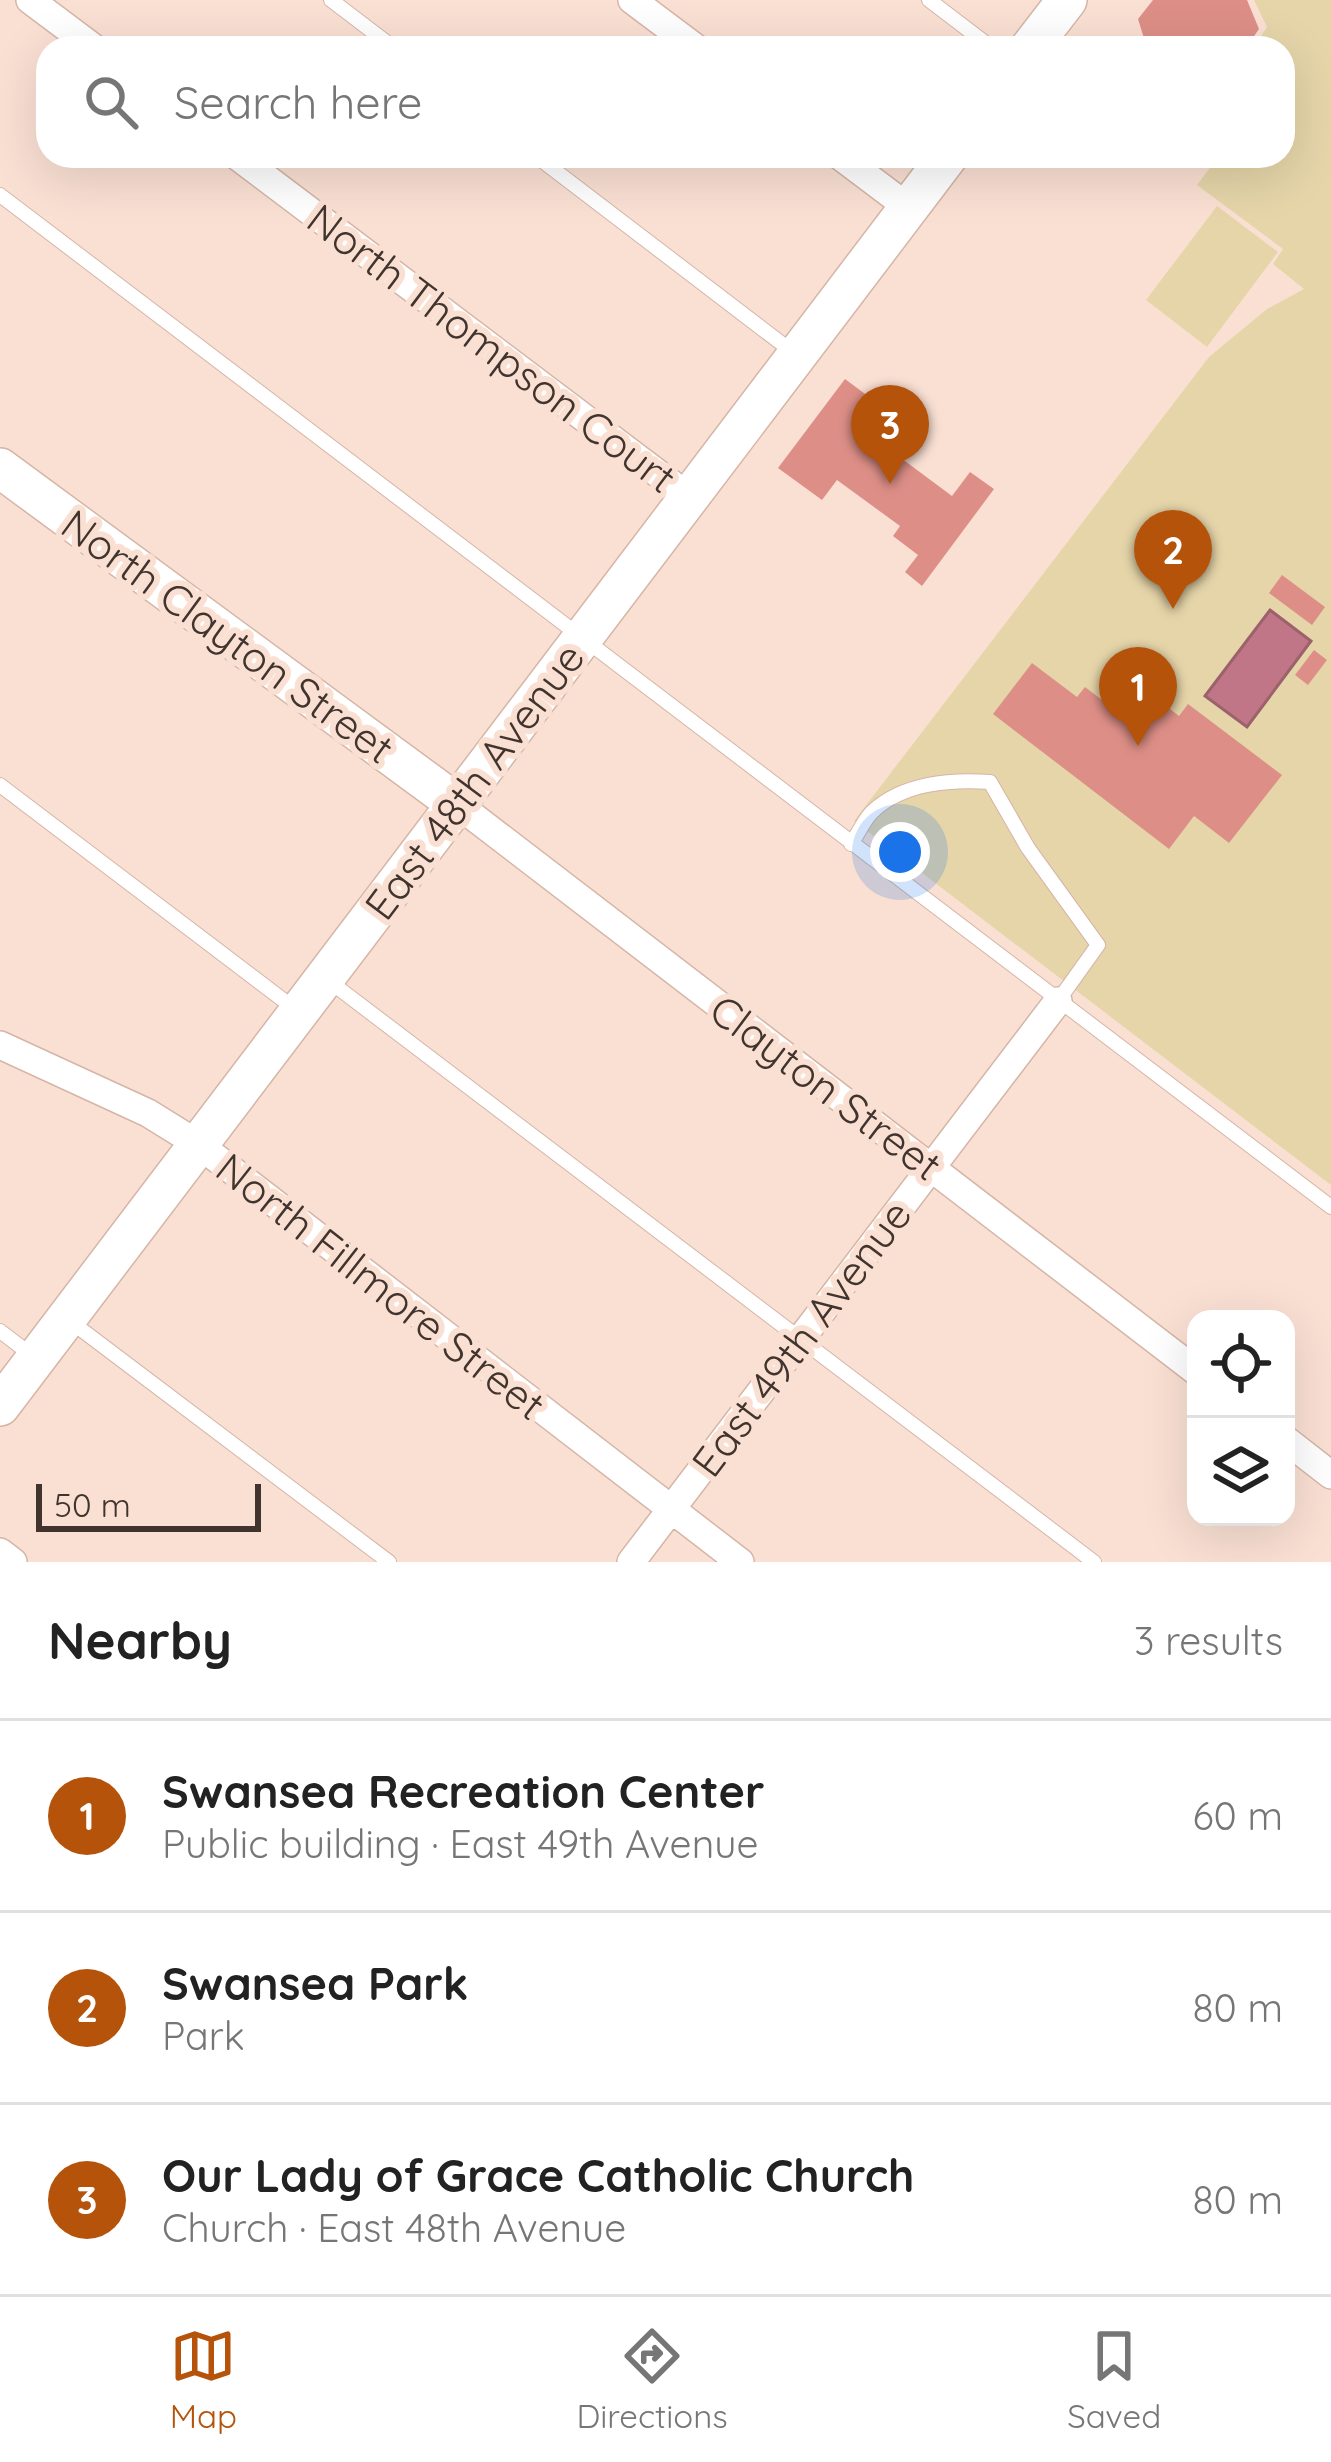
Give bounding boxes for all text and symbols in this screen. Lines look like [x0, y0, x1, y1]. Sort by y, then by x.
search box [36, 36, 1295, 168]
icon: search [78, 69, 144, 135]
text: Search here [174, 74, 422, 130]
street label: North Thompson Court [297, 192, 687, 504]
pin: 3 [851, 385, 929, 484]
street label: North Clayton Street [51, 498, 405, 774]
pin: 2 [1134, 510, 1212, 609]
street label: East 48th Avenue [353, 632, 595, 930]
pin: 1 [1099, 647, 1177, 746]
your location [870, 822, 930, 882]
street label: Clayton Street [700, 983, 952, 1191]
street label: North Fillmore Street [206, 1141, 556, 1431]
street label: East 49th Avenue [680, 1189, 922, 1487]
map controls [1187, 1310, 1295, 1526]
button: locate [1187, 1310, 1295, 1418]
button: layers [1187, 1418, 1295, 1526]
scale bar [36, 1478, 261, 1531]
text: 50 m [54, 1484, 131, 1525]
text: Nearby [48, 1608, 232, 1672]
text: 3 results [1134, 1616, 1283, 1665]
text: Swansea Recreation Center [162, 1763, 765, 1819]
text: 1 [79, 1791, 95, 1840]
text: 60 m [1193, 1791, 1283, 1840]
text: Public building · East 49th Avenue [162, 1819, 758, 1868]
text: Swansea Park [162, 1955, 468, 2011]
text: 2 [76, 1983, 98, 2032]
text: 80 m [1193, 1983, 1283, 2032]
text: Park [162, 2011, 245, 2060]
text: Our Lady of Grace Catholic Church [162, 2147, 914, 2203]
text: 3 [77, 2175, 97, 2224]
text: 80 m [1193, 2175, 1283, 2224]
text: Church · East 48th Avenue [162, 2203, 626, 2252]
tab: Map [170, 2323, 237, 2436]
tab: Directions [576, 2323, 728, 2436]
tab: Saved [1067, 2323, 1161, 2436]

